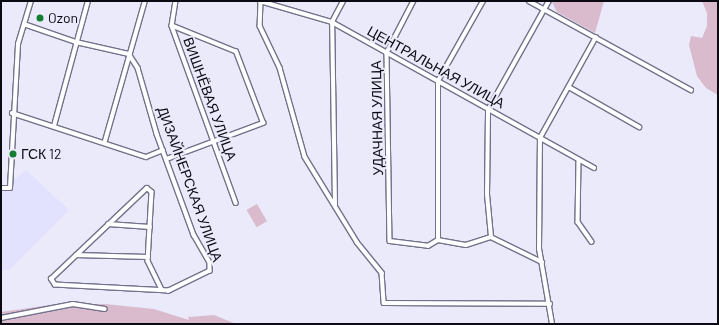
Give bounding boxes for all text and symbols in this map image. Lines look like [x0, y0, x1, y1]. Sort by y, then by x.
place label: Ozon [48, 10, 78, 26]
marker: Ozon [35, 13, 45, 23]
street label: ЦЕНТРАЛЬНАЯ УЛИЦА [364, 22, 508, 112]
street label: ВИШНЁВАЯ УЛИЦА [180, 35, 240, 163]
street label: УДАЧНАЯ УЛИЦА [368, 60, 386, 176]
street label: ДИЗАЙНЕРСКАЯ УЛИЦА [154, 104, 226, 264]
place label: ГСК 12 [21, 146, 61, 162]
marker: ГСК 12 [8, 149, 18, 159]

